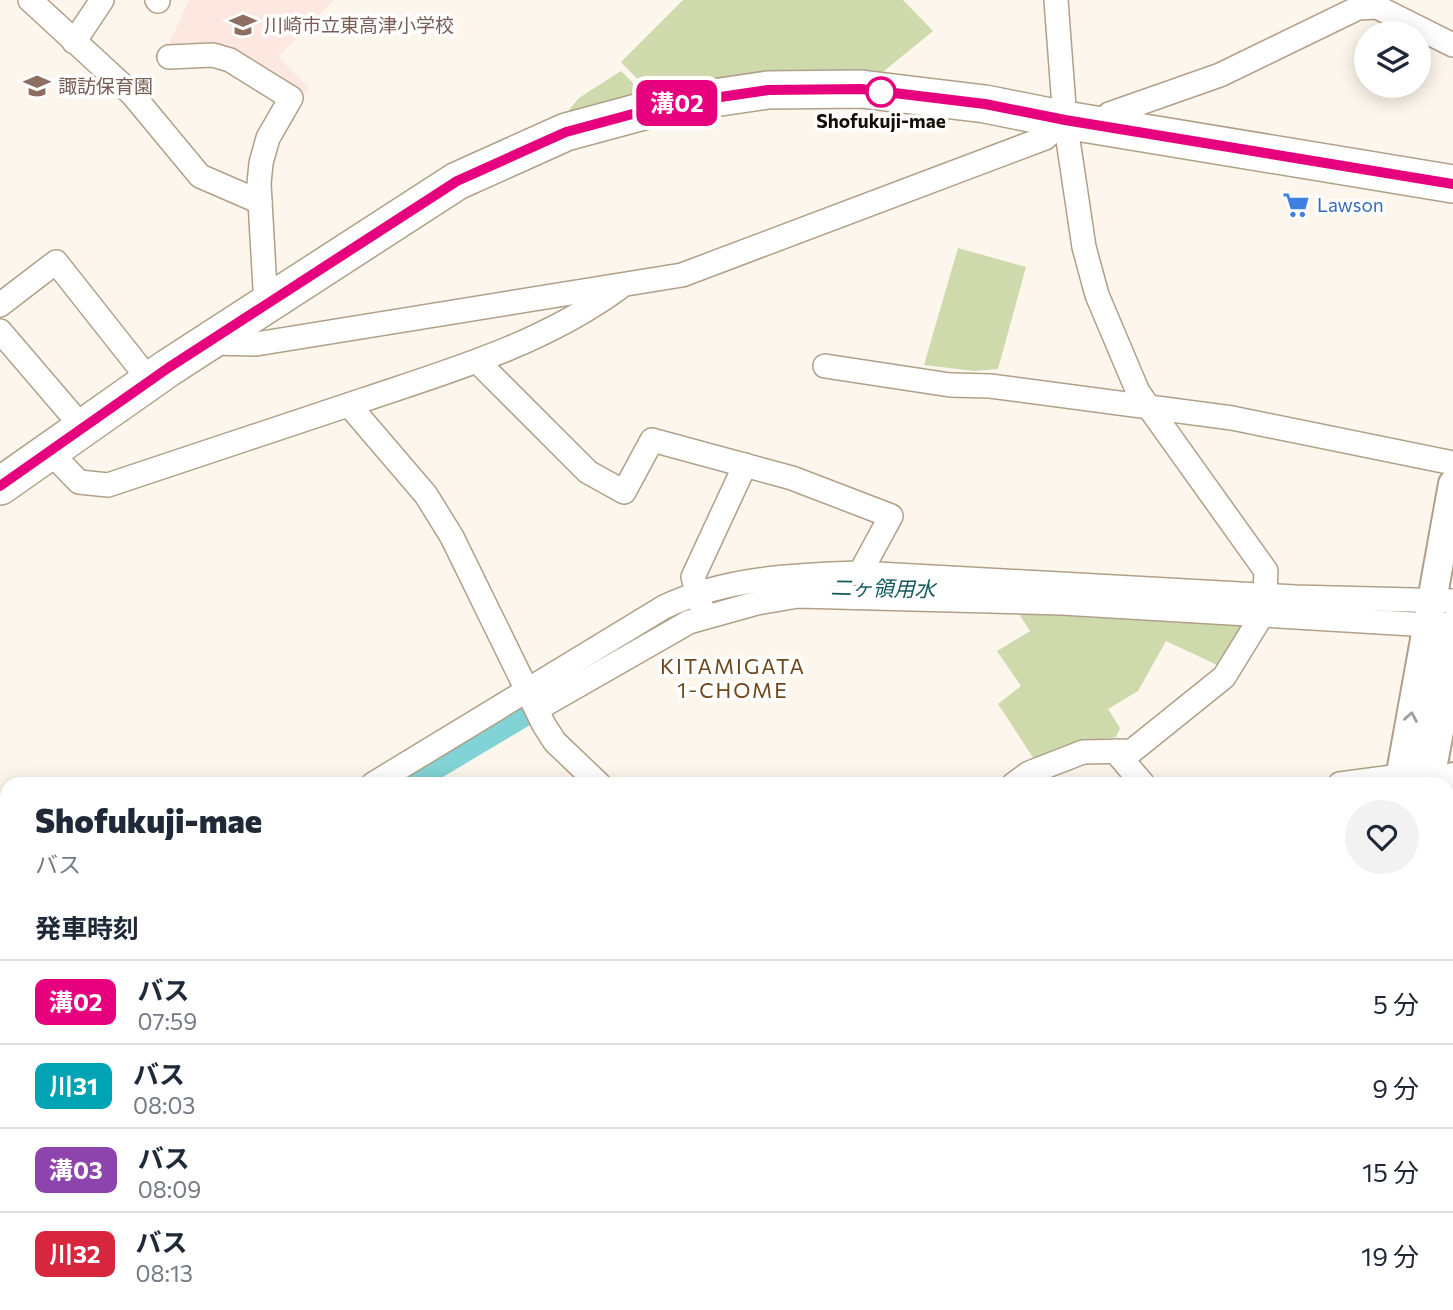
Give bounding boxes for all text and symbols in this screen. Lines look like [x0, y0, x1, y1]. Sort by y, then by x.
school or university icon: 川崎市立東高津小学校 [228, 10, 258, 40]
place label: 川崎市立東高津小学校 [264, 13, 454, 36]
map controls [1354, 21, 1431, 98]
button: layers [1354, 21, 1431, 98]
school or university icon: 諏訪保育園 [22, 71, 52, 101]
place label: 諏訪保育園 [58, 74, 153, 97]
marker: Shofukuji-mae [866, 77, 896, 107]
line badge: 溝02 [637, 80, 717, 126]
text: 溝02 [650, 88, 704, 117]
place label: Shofukuji-mae [816, 109, 946, 132]
supermarket icon: Lawson [1281, 190, 1311, 220]
place label: Lawson [1317, 193, 1384, 216]
water label: 二ヶ領用水 [830, 574, 938, 601]
district label: KITAMIGATA 1-CHOME [660, 653, 806, 702]
one-way arrow [1403, 711, 1418, 723]
text: Shofukuji-mae [35, 799, 262, 840]
button: heart [1345, 800, 1419, 874]
text: バス [35, 850, 81, 878]
text: 発車時刻 [35, 912, 139, 943]
text: バス [137, 974, 189, 1005]
text: 溝02 [49, 987, 102, 1016]
text: 5 分 [1373, 988, 1419, 1019]
text: 07:59 [137, 1007, 197, 1035]
text: バス [133, 1058, 185, 1089]
text: 川31 [49, 1071, 98, 1100]
text: 9 分 [1372, 1072, 1419, 1103]
text: 08:03 [133, 1091, 195, 1119]
text: バス [138, 1142, 190, 1173]
text: 溝03 [49, 1155, 103, 1184]
text: 15 分 [1362, 1156, 1419, 1187]
text: 08:09 [138, 1175, 201, 1203]
text: バス [136, 1226, 188, 1257]
text: 川32 [49, 1239, 101, 1268]
text: 19 分 [1361, 1240, 1419, 1271]
text: 08:13 [136, 1259, 193, 1287]

